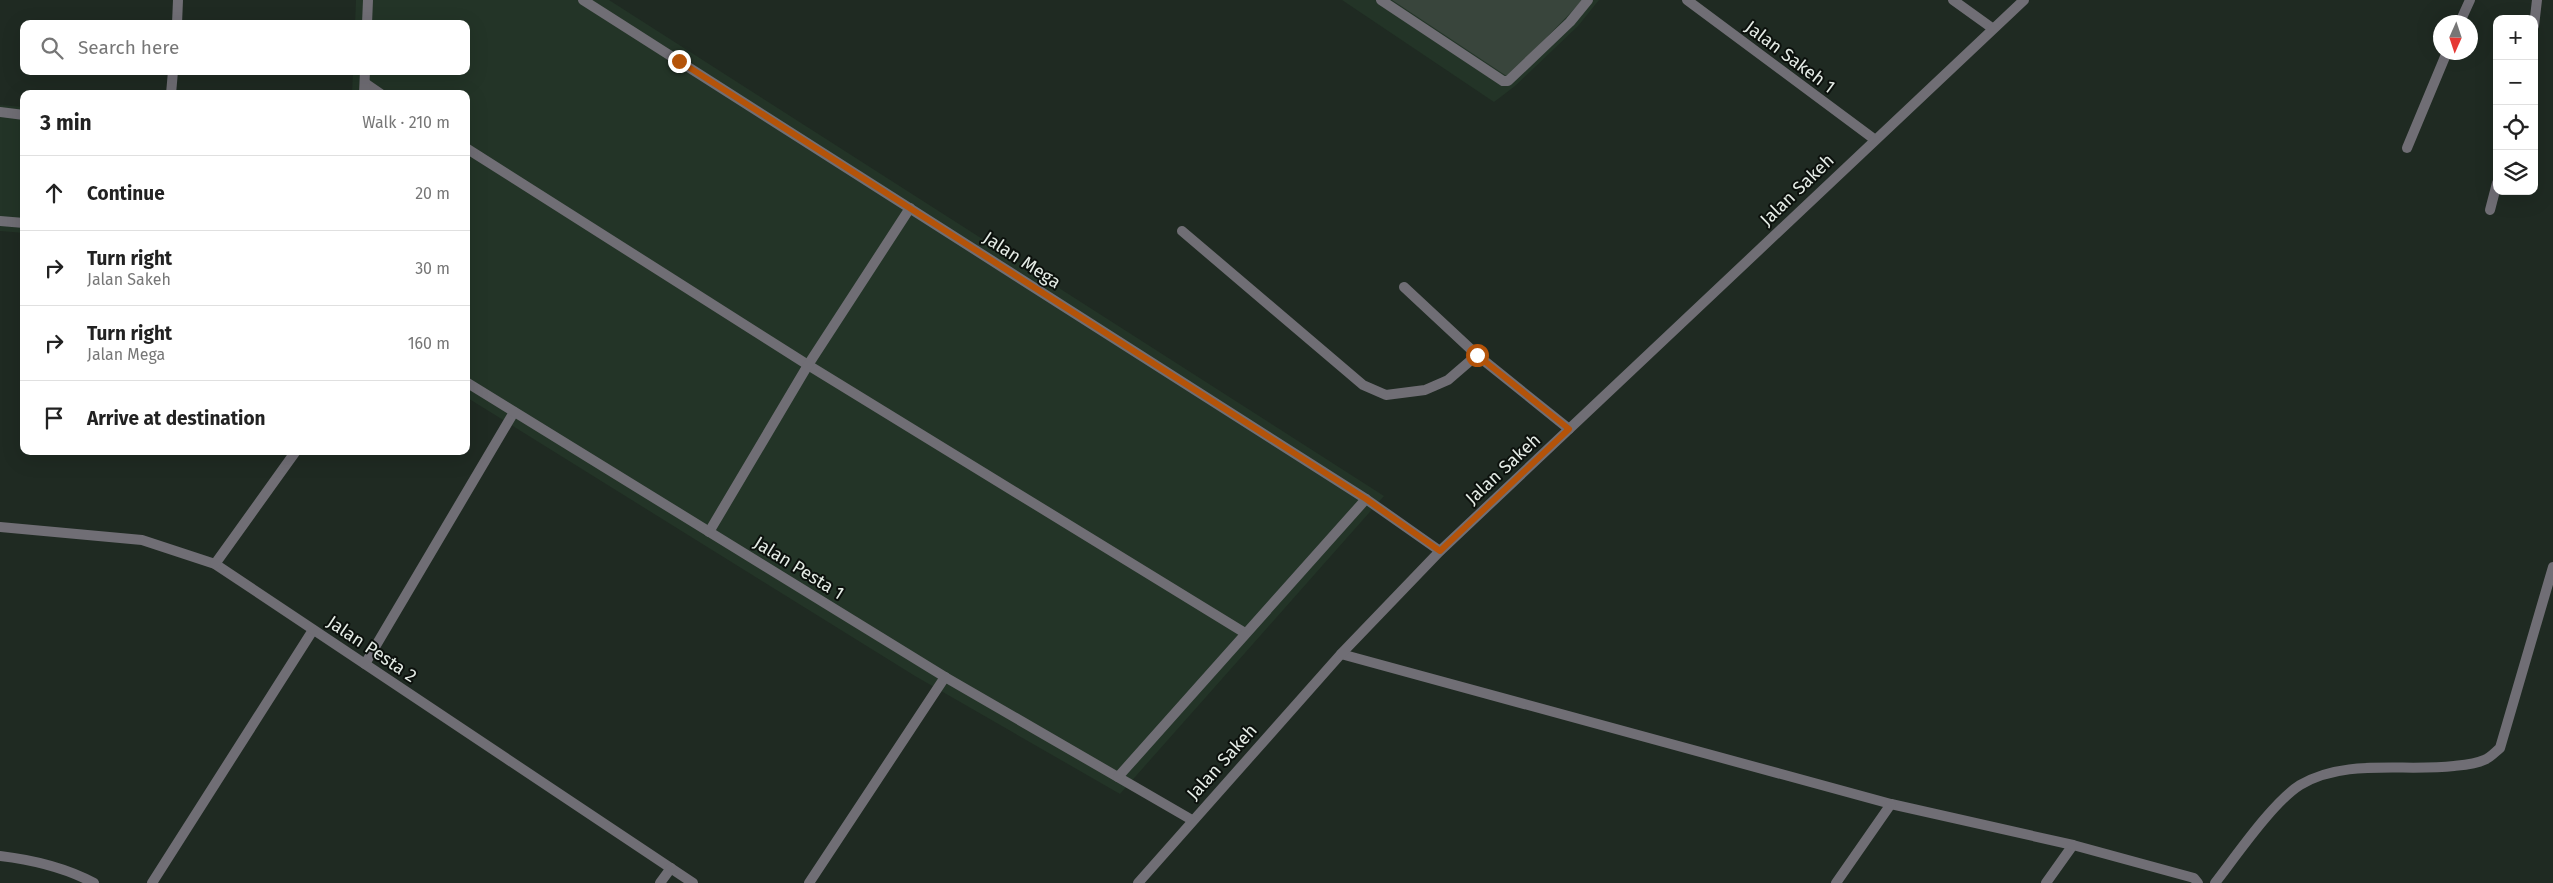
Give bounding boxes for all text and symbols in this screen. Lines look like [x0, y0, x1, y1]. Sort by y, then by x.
north arrow [2433, 15, 2478, 60]
map controls [2493, 15, 2538, 195]
button: + [2493, 15, 2538, 60]
street label: Jalan Sakeh 1 [1741, 16, 1839, 98]
search box [20, 20, 470, 75]
icon: search [38, 34, 66, 62]
text: Search here [78, 36, 179, 59]
route end [668, 50, 691, 73]
button: − [2493, 60, 2538, 105]
button: locate [2493, 105, 2538, 150]
text: 3 min [40, 110, 92, 136]
text: Walk · 210 m [362, 113, 450, 132]
street label: Jalan Sakeh [1755, 149, 1839, 231]
button: layers [2493, 150, 2538, 195]
icon: ahead [40, 179, 68, 207]
text: Continue [87, 182, 165, 205]
text: 20 m [415, 184, 450, 203]
street label: Jalan Mega [979, 227, 1065, 293]
text: Turn right [87, 247, 172, 270]
icon: right [40, 254, 68, 282]
text: 30 m [415, 259, 450, 278]
text: Jalan Sakeh [87, 270, 171, 289]
text: Turn right [87, 322, 172, 345]
icon: right [40, 329, 68, 357]
text: 160 m [408, 334, 450, 353]
route start [1466, 344, 1489, 367]
text: Jalan Mega [87, 345, 165, 364]
icon: arrive [40, 404, 68, 432]
text: Arrive at destination [87, 407, 266, 430]
street label: Jalan Sakeh [1461, 429, 1545, 509]
street label: Jalan Pesta 1 [750, 532, 848, 604]
street label: Jalan Pesta 2 [323, 611, 421, 687]
street label: Jalan Sakeh [1182, 720, 1262, 804]

